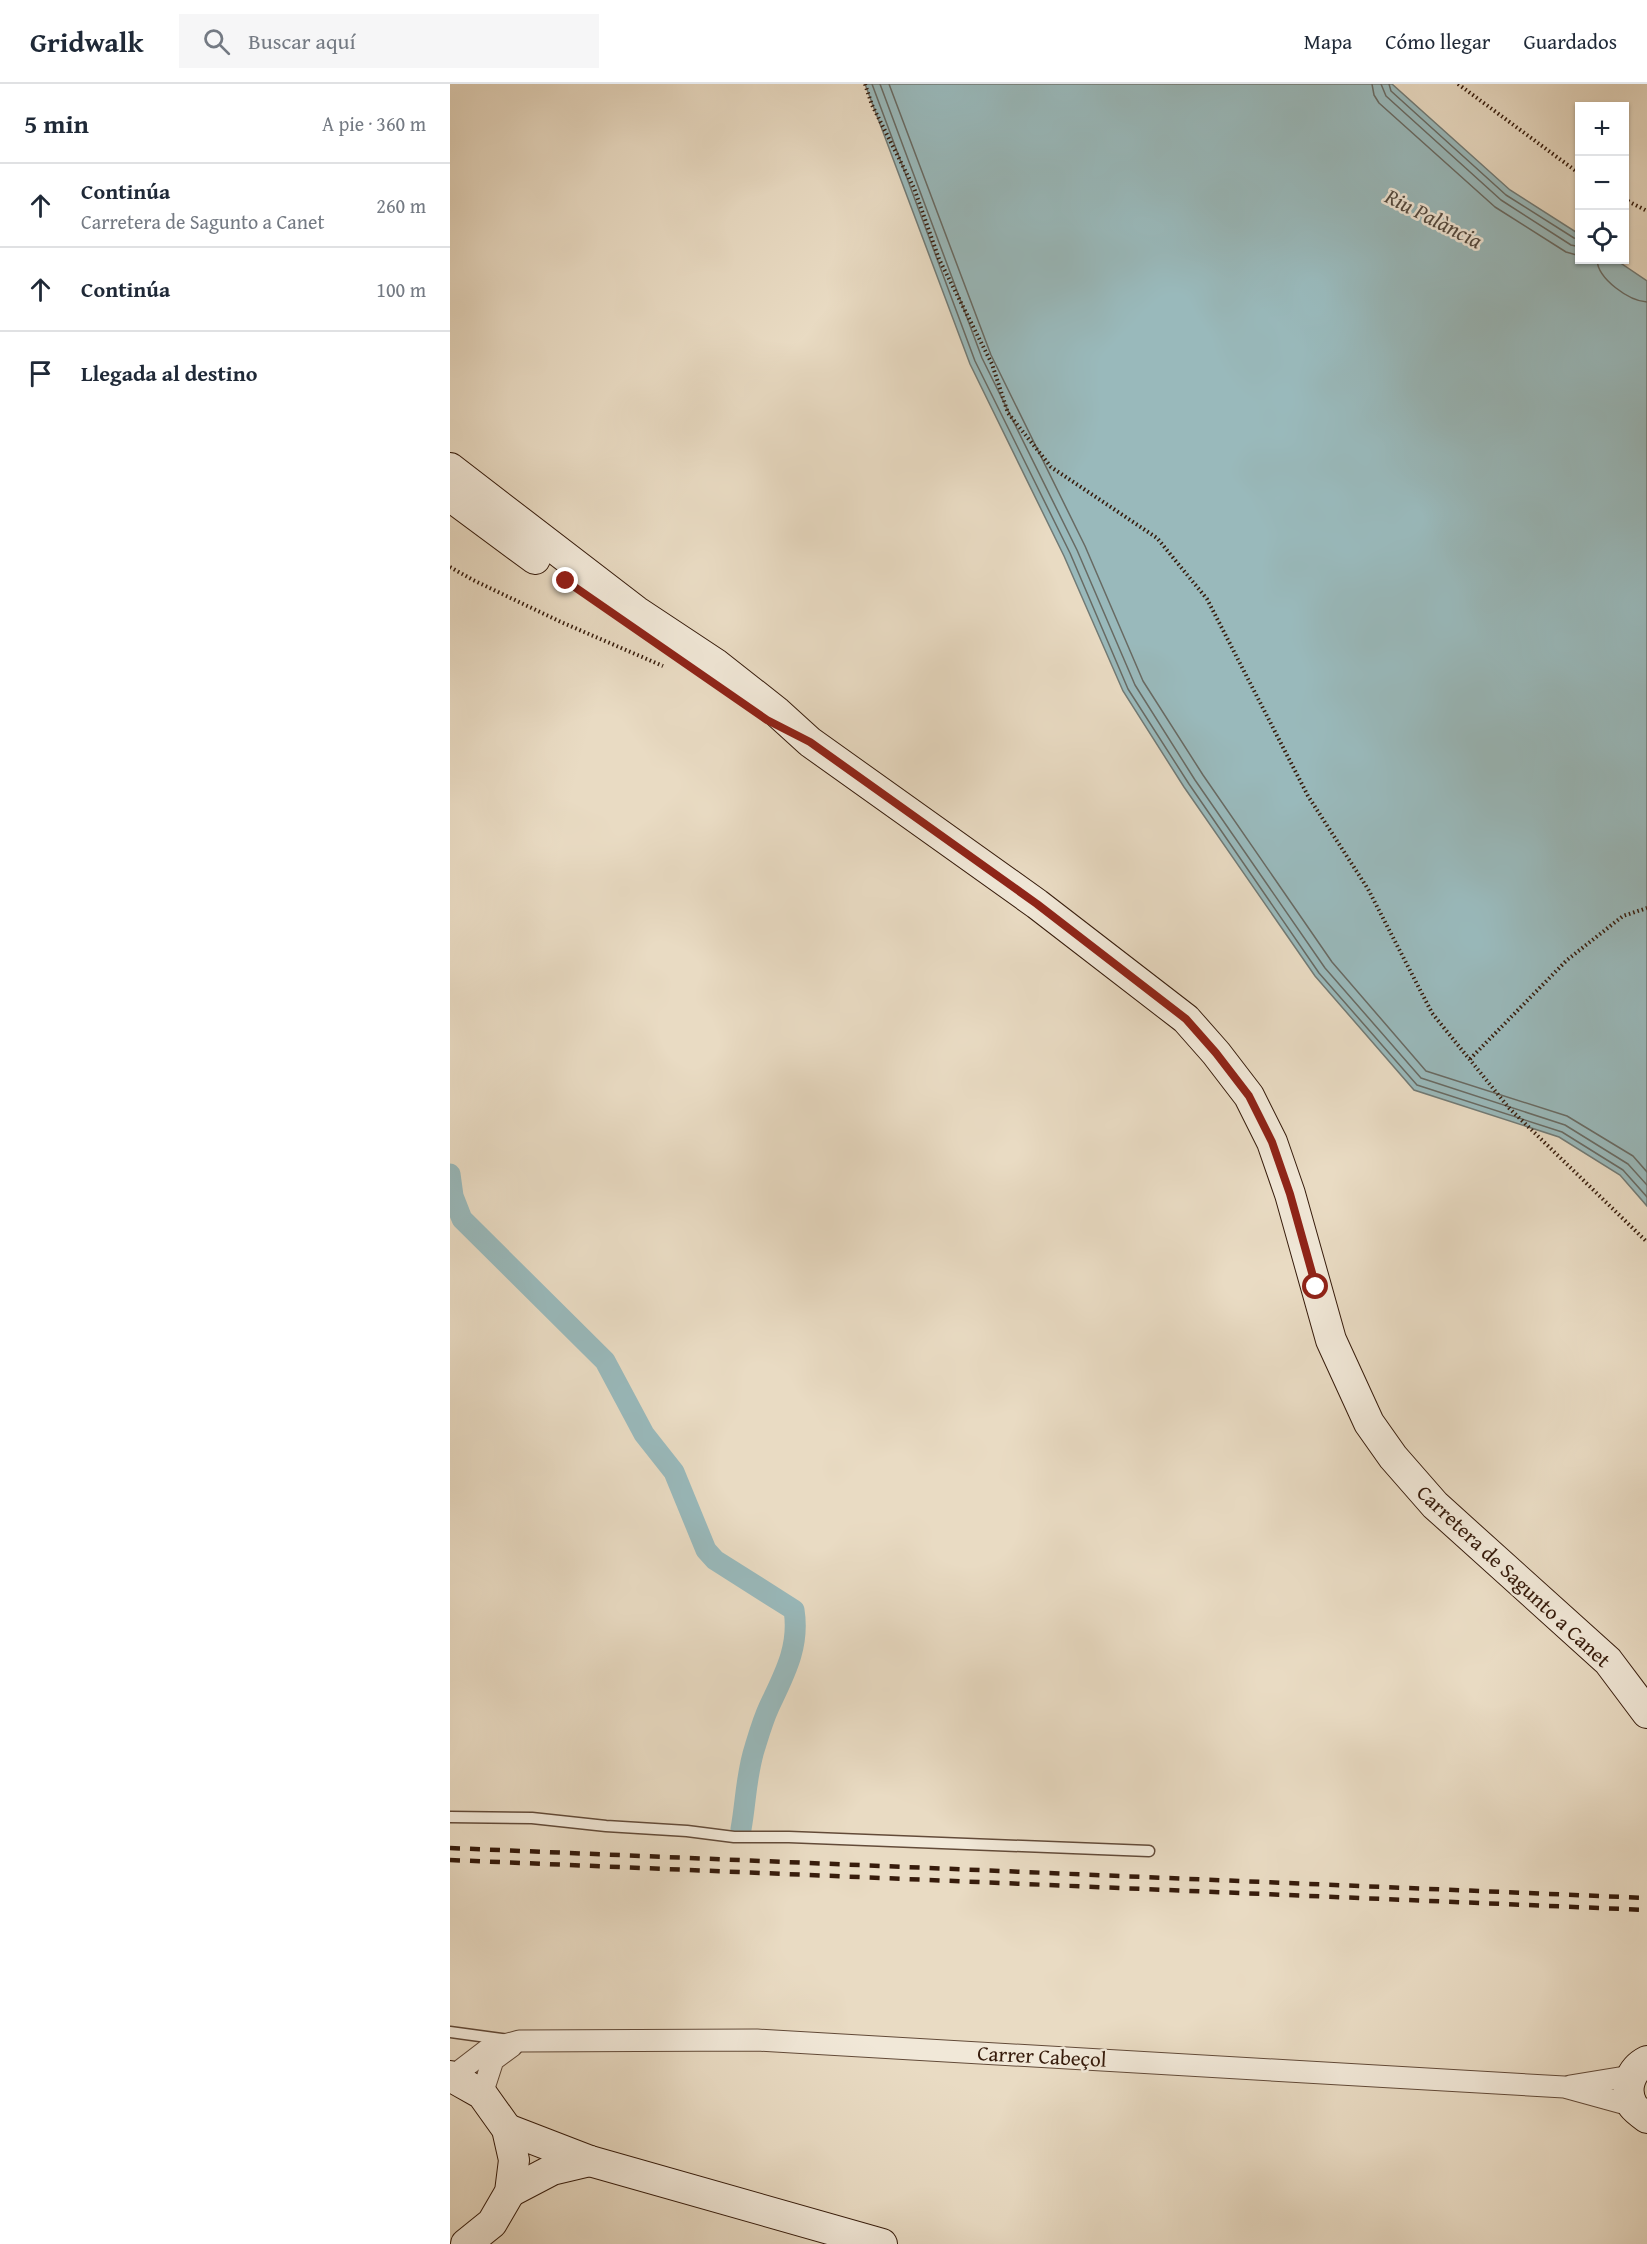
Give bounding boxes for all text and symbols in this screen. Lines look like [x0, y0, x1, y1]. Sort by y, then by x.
search box [179, 14, 599, 68]
text: Gridwalk [30, 21, 143, 62]
icon: search [200, 25, 233, 58]
text: Buscar aquí [248, 25, 356, 57]
text: Mapa [1304, 26, 1352, 57]
text: Cómo llegar [1385, 26, 1490, 57]
text: Guardados [1523, 26, 1617, 57]
map controls [1575, 102, 1629, 264]
button: + [1575, 102, 1629, 156]
text: 5 min [24, 104, 89, 143]
text: A pie · 360 m [322, 109, 426, 138]
button: − [1575, 156, 1629, 210]
text: Continúa [81, 175, 170, 207]
water label: Riu Palància [1379, 179, 1488, 256]
icon: ahead [24, 189, 57, 222]
text: 260 m [376, 191, 426, 220]
text: Carretera de Sagunto a Canet [81, 207, 324, 236]
button: locate [1575, 210, 1629, 264]
icon: ahead [24, 273, 57, 306]
text: Continúa [81, 273, 170, 305]
text: 100 m [376, 275, 426, 304]
icon: arrive [24, 357, 57, 390]
text: Llegada al destino [81, 357, 257, 389]
route end [552, 567, 578, 593]
route start [1302, 1273, 1328, 1299]
street label: Carretera de Sagunto a Canet [1410, 1477, 1618, 1675]
street label: Carrer Cabeçol [977, 2037, 1108, 2075]

